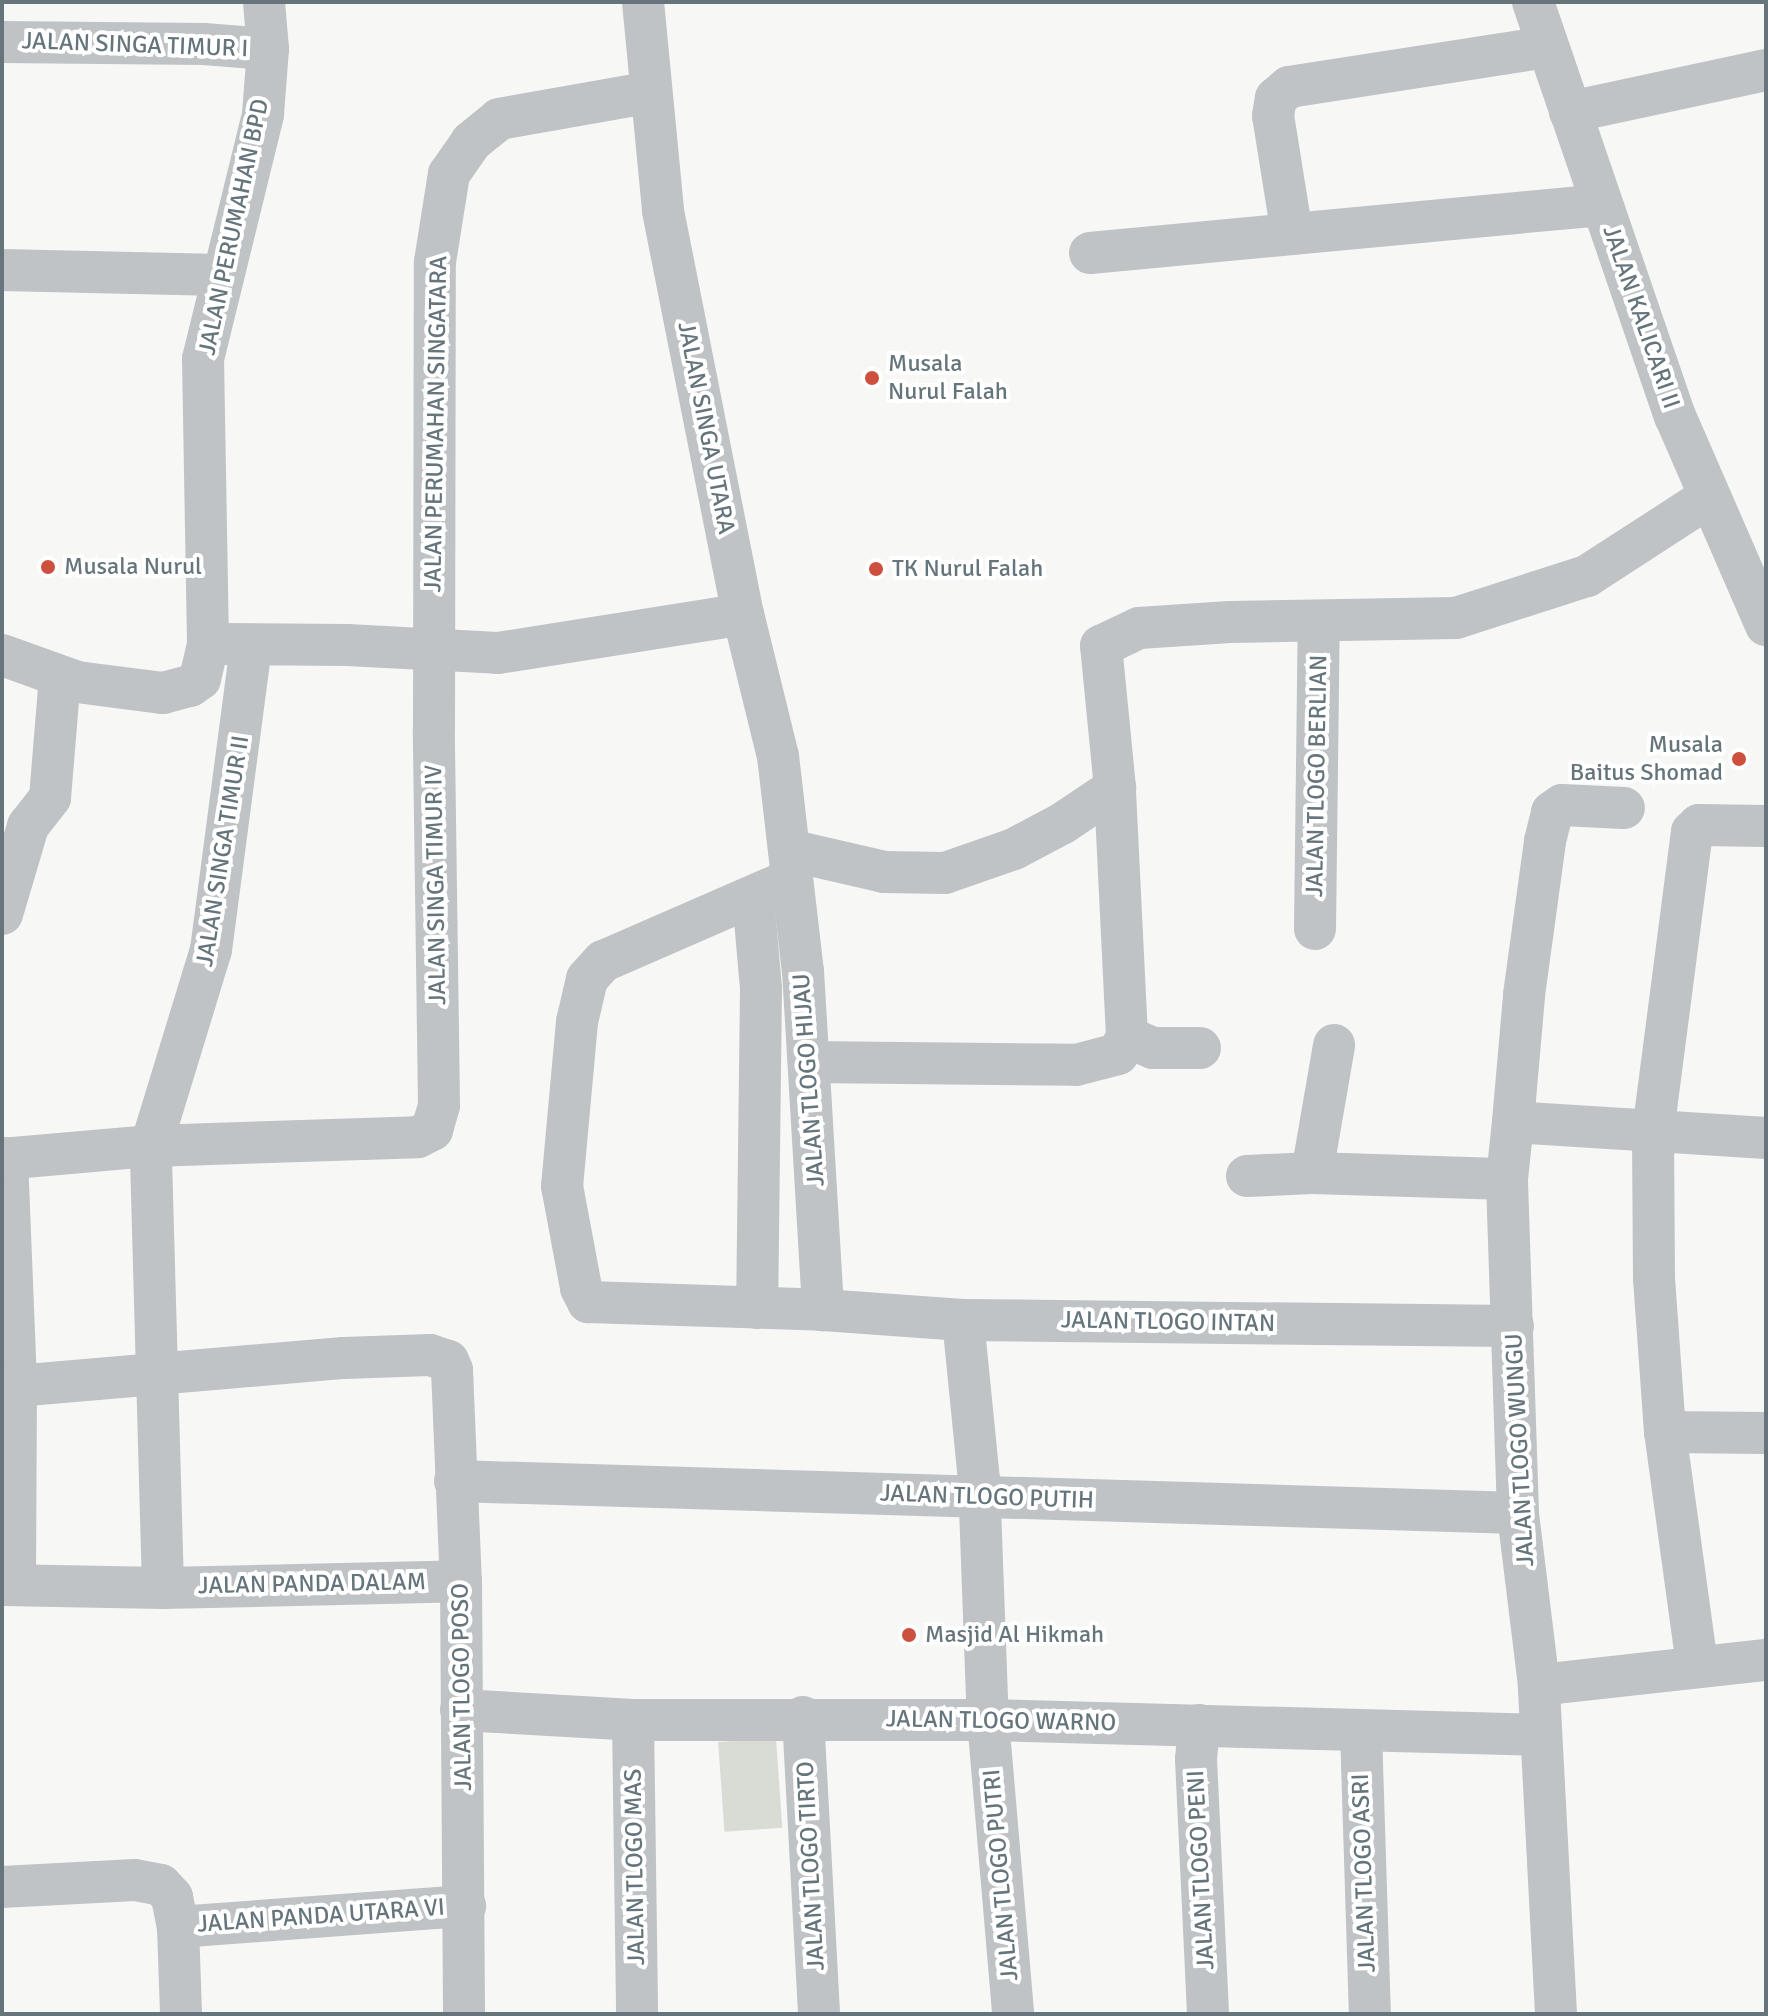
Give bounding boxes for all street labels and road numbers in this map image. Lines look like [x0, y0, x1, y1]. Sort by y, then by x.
street label: JALAN SINGA TIMUR I [21, 27, 249, 63]
street label: JALAN PERUMAHAN BPD [193, 96, 275, 358]
street label: JALAN KALICARI II [1596, 222, 1686, 412]
street label: JALAN PERUMAHAN SINGATARA [419, 255, 453, 593]
street label: JALAN SINGA UTARA [671, 319, 741, 537]
street label: JALAN TLOGO BERLIAN [1300, 655, 1334, 897]
street label: JALAN SINGA TIMUR II [191, 733, 255, 969]
street label: JALAN SINGA TIMUR IV [420, 765, 452, 1005]
street label: JALAN TLOGO HIJAU [787, 973, 831, 1187]
street label: JALAN TLOGO INTAN [1061, 1306, 1275, 1338]
street label: JALAN TLOGO WUNGU [1500, 1333, 1540, 1567]
street label: JALAN TLOGO PUTIH [879, 1479, 1095, 1515]
street label: JALAN PANDA DALAM [198, 1568, 426, 1600]
street label: JALAN TLOGO POSO [446, 1583, 478, 1791]
street label: JALAN TLOGO WARNO [886, 1705, 1116, 1737]
street label: JALAN TLOGO TIRTO [791, 1761, 831, 1971]
street label: JALAN TLOGO MAS [619, 1768, 651, 1966]
street label: JALAN TLOGO PUTRI [977, 1768, 1025, 1982]
street label: JALAN TLOGO PENI [1181, 1769, 1221, 1971]
street label: JALAN TLOGO ASRI [1346, 1773, 1382, 1973]
street label: JALAN PANDA UTARA VI [196, 1893, 446, 1939]

